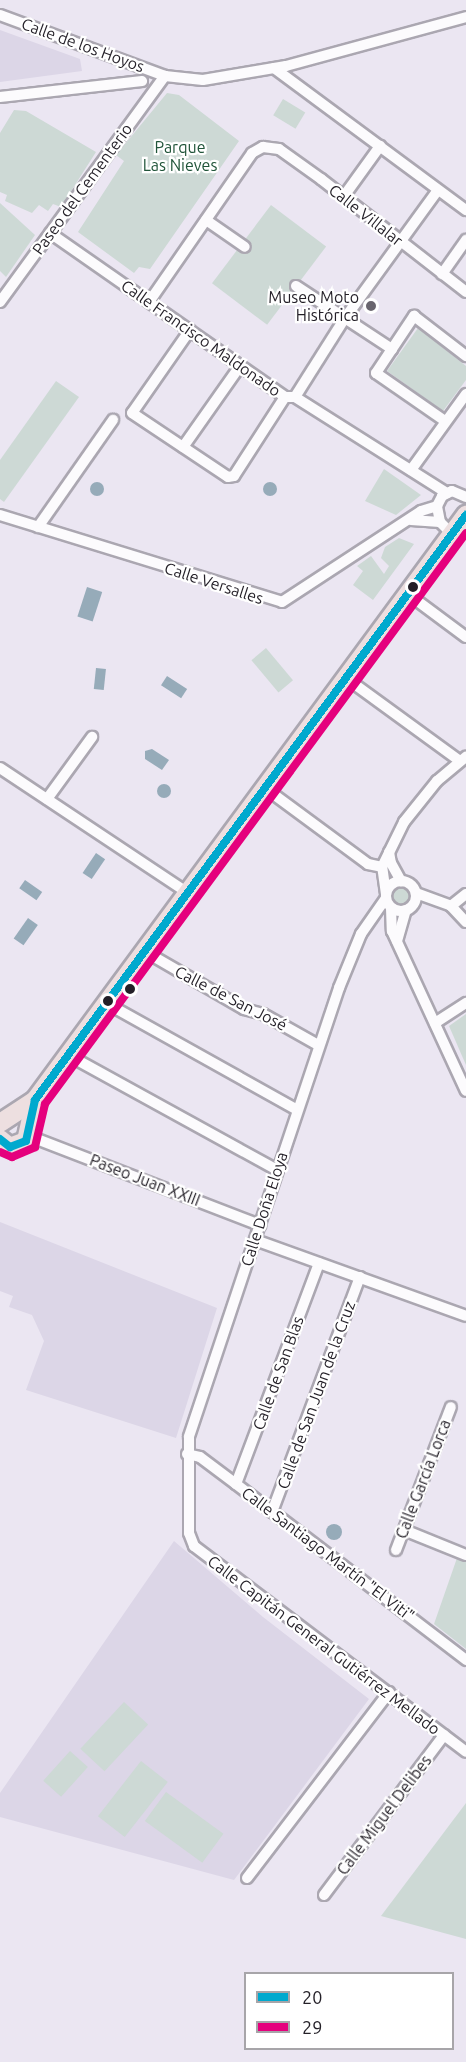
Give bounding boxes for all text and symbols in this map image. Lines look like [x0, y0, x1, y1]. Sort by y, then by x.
street label: Calle de los Hoyos [19, 14, 147, 76]
street label: Paseo del Cementerio [28, 120, 136, 258]
park label: Parque Las Nieves [143, 137, 217, 175]
street label: Calle Villalar [325, 180, 407, 250]
street label: Calle Francisco Maldonado [118, 276, 284, 400]
place label: Museo Moto Histórica [268, 287, 359, 325]
marker: Museo Moto Histórica [364, 299, 378, 313]
street label: Calle Versalles [162, 558, 266, 608]
unlabelled marker [407, 581, 419, 593]
street label: Calle de San José [172, 961, 290, 1035]
unlabelled marker [124, 983, 136, 995]
unlabelled marker [102, 995, 114, 1007]
street label: Calle Doña Eloya [236, 1149, 292, 1269]
street label: Paseo Juan XXIII [87, 1150, 203, 1210]
street label: Calle de San Juan de la Cruz [273, 1298, 359, 1492]
street label: Calle de San Blas [248, 1313, 308, 1433]
street label: Calle García Lorca [391, 1417, 455, 1541]
street label: Calle Santiago Martín "El Viti" [238, 1483, 418, 1625]
street label: Calle Capitán General Gutiérrez Mellado [204, 1551, 444, 1739]
street label: Calle Miguel Delibes [333, 1751, 435, 1879]
legend [244, 1972, 454, 2050]
text: 20 [302, 1987, 322, 2007]
text: 29 [302, 2017, 322, 2037]

